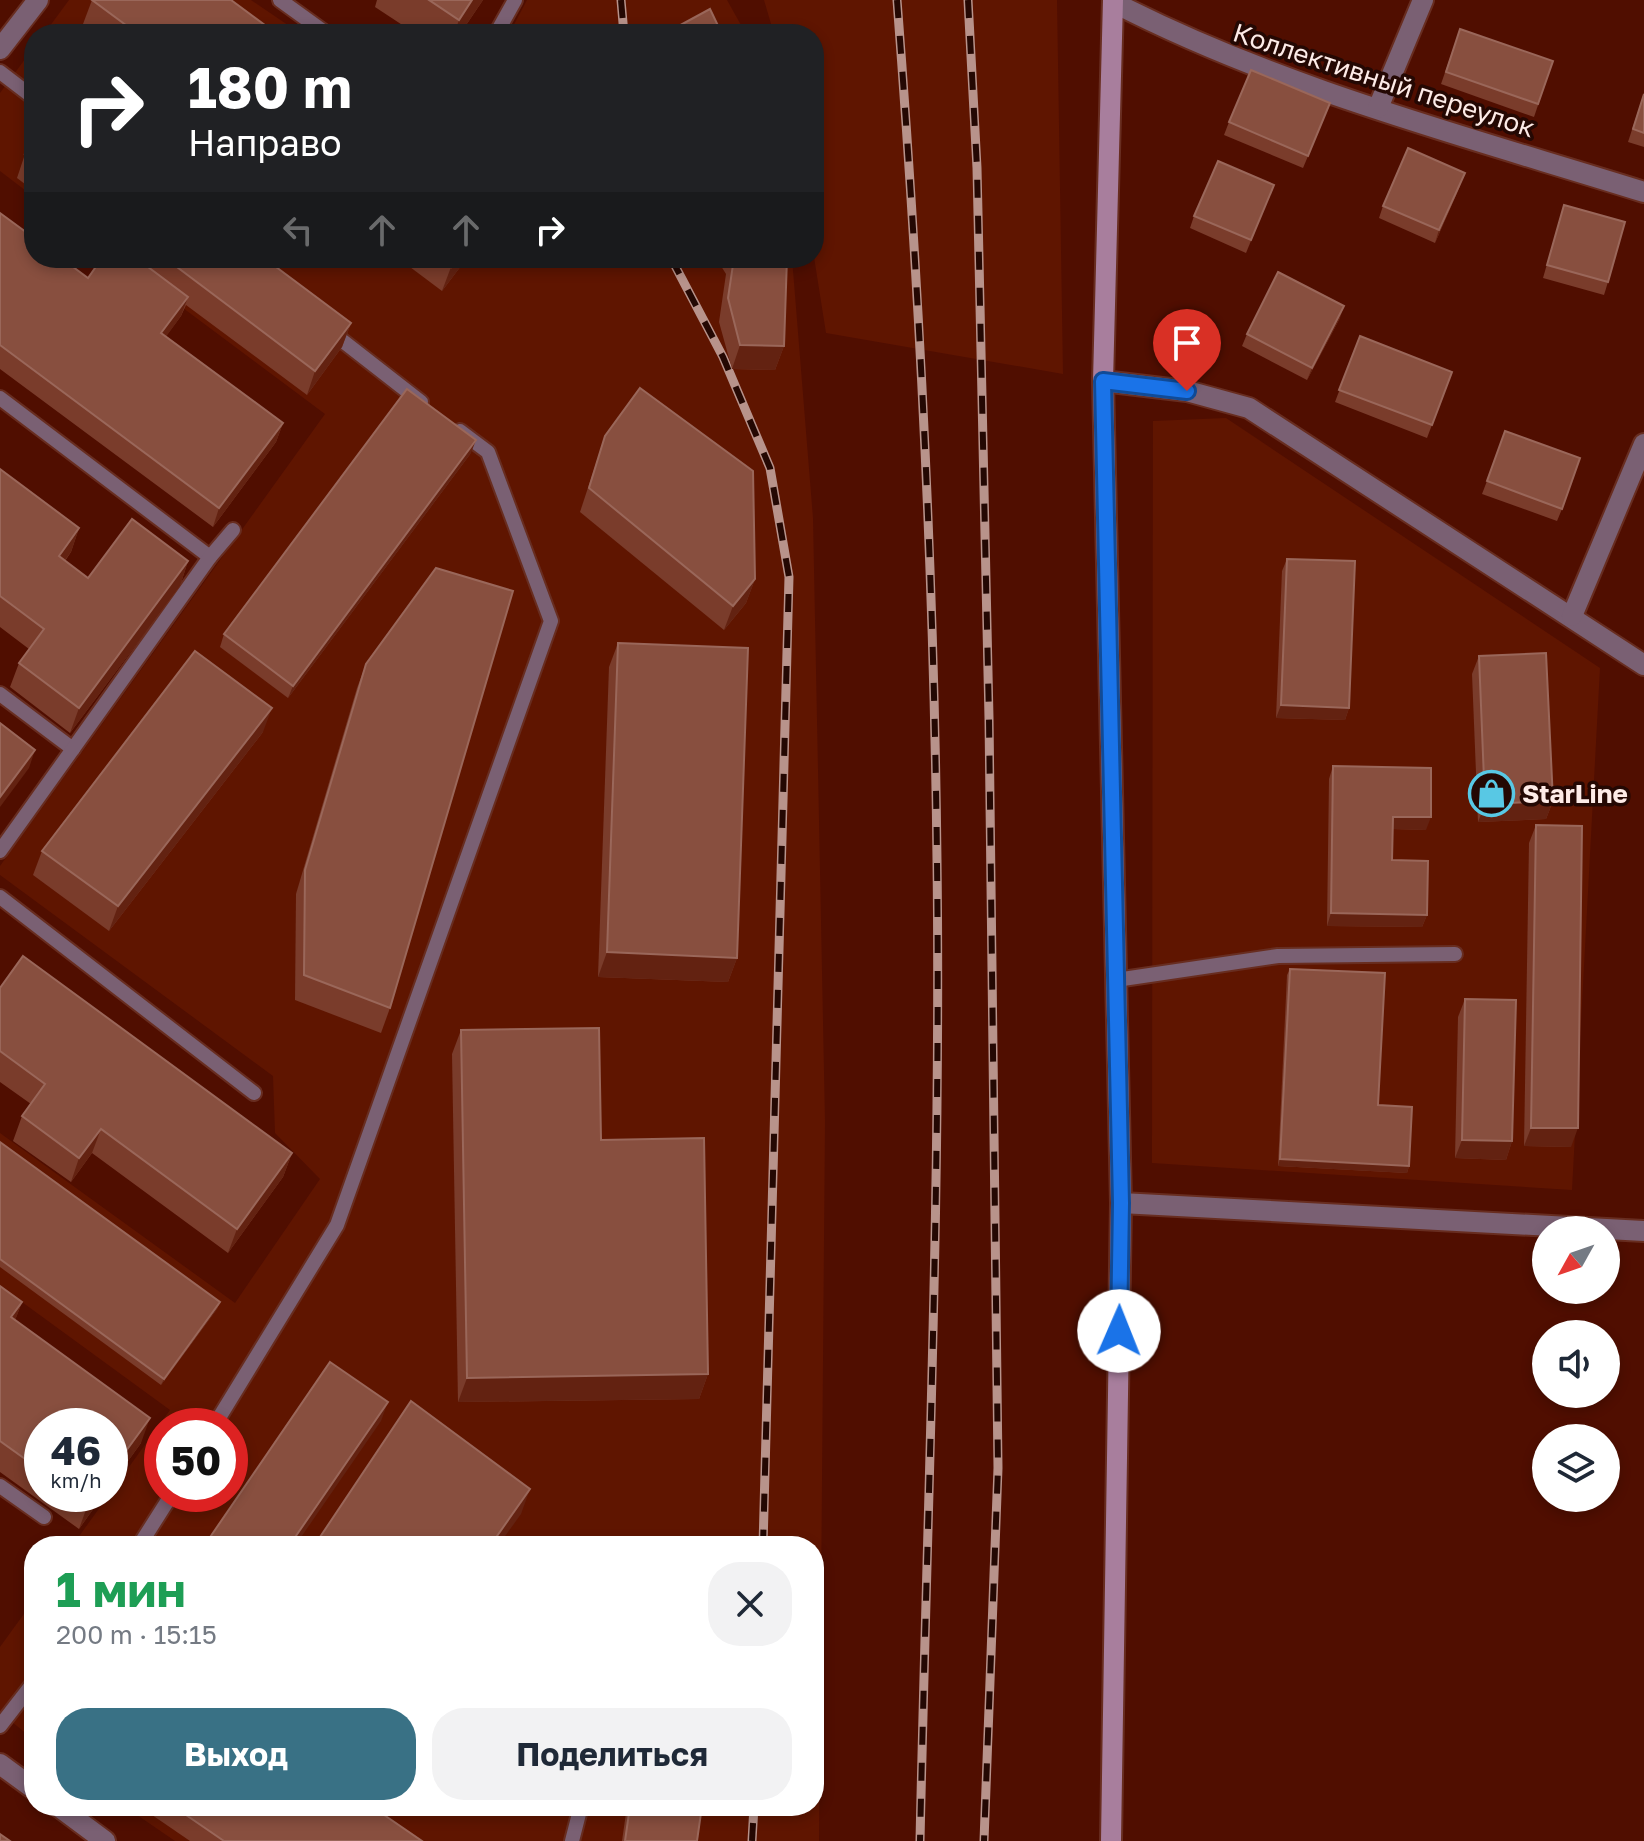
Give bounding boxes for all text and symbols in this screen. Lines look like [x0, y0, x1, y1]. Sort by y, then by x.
street label: Коллективный переулок [1229, 17, 1539, 143]
text: 180 m [188, 53, 352, 120]
icon: right [56, 56, 160, 160]
text: Направо [188, 121, 342, 164]
icon: left [276, 208, 320, 252]
icon: ahead [360, 208, 404, 252]
icon: ahead [444, 208, 488, 252]
icon: right [528, 208, 572, 252]
pin [1153, 309, 1221, 391]
icon: arrive [1165, 321, 1209, 365]
shop icon: StarLine [1467, 769, 1515, 817]
place label: StarLine [1522, 778, 1628, 809]
north arrow [1532, 1216, 1620, 1304]
map controls [1532, 1216, 1620, 1512]
position arrow [1077, 1289, 1161, 1373]
button: sound [1532, 1320, 1620, 1408]
speed limit sign: 50 [144, 1408, 248, 1512]
button: layers [1532, 1424, 1620, 1512]
text: 46 [51, 1426, 101, 1474]
text: km/h [51, 1468, 101, 1492]
text: 1 мин [56, 1560, 186, 1618]
button: close [708, 1562, 792, 1646]
text: 200 m · 15:15 [56, 1619, 217, 1650]
button: Выход [56, 1708, 416, 1800]
button: Поделиться [432, 1708, 792, 1800]

